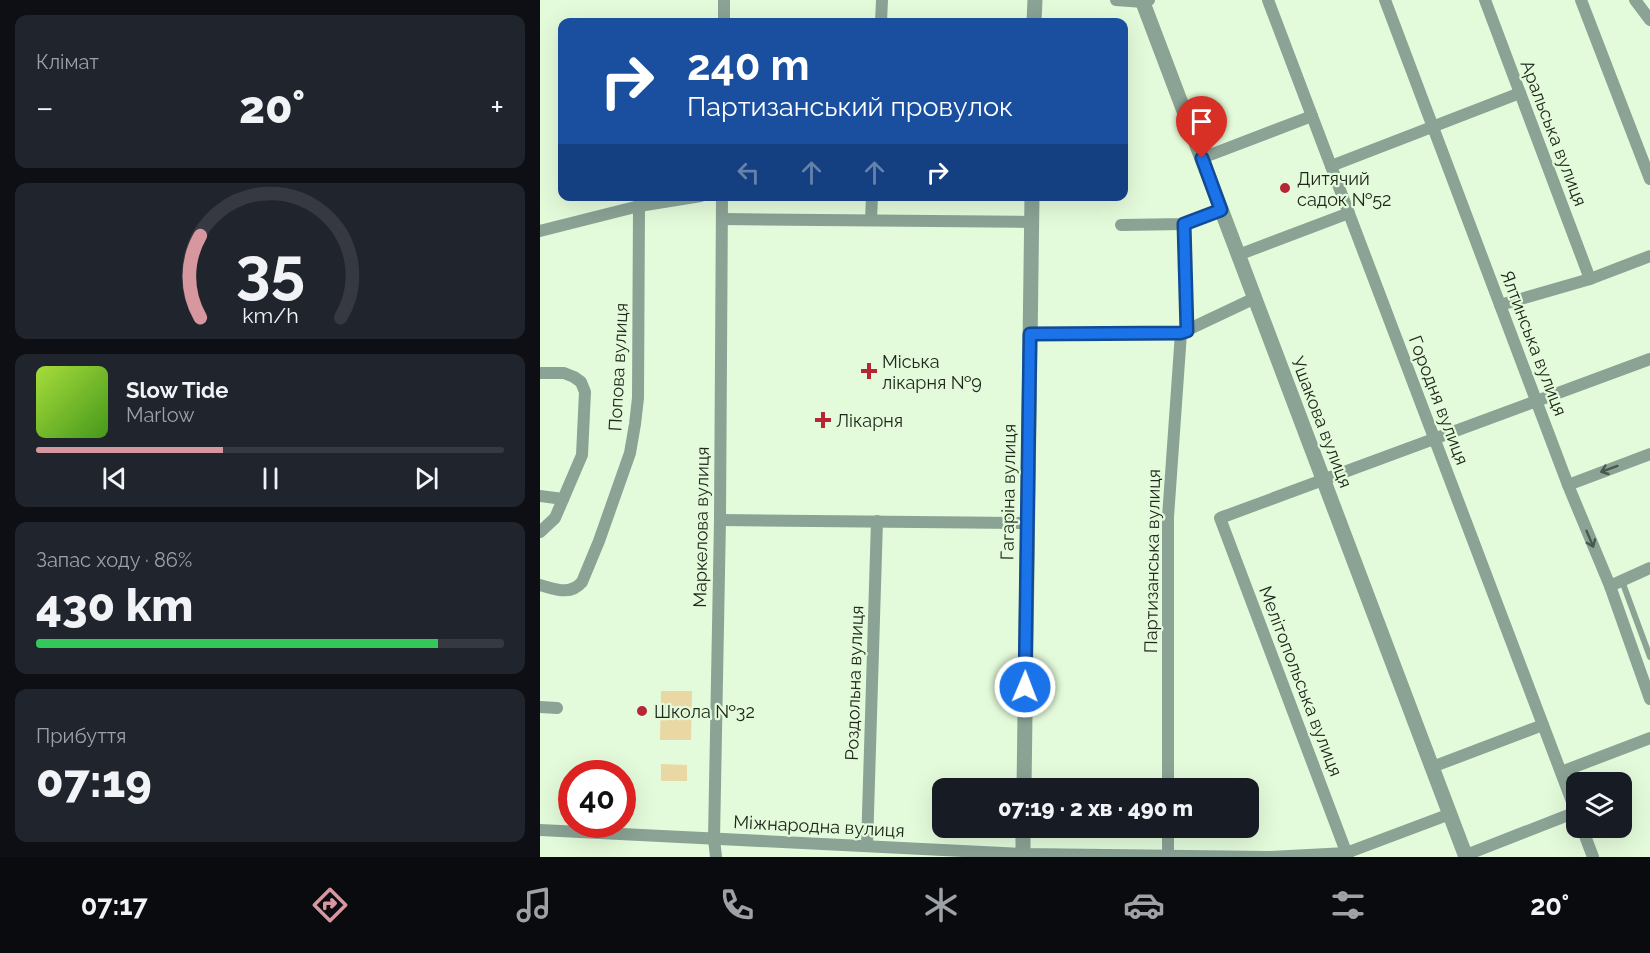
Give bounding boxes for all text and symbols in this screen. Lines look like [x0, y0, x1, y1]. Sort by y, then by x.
text: 240 m [687, 41, 810, 90]
icon: right [588, 42, 666, 120]
text: Клімат [36, 50, 99, 74]
street label: Аральська вулиця [1516, 57, 1592, 209]
text: 20° [239, 81, 305, 134]
text: − [36, 88, 54, 127]
text: + [490, 88, 504, 127]
text: Партизанський провулок [687, 91, 1013, 122]
pin [1176, 96, 1227, 158]
icon: arrive [1185, 105, 1218, 138]
icon: left [732, 156, 765, 189]
icon: ahead [795, 156, 828, 189]
icon: ahead [858, 156, 891, 189]
icon: right [921, 156, 954, 189]
place label: Дитячий садок №52 [1297, 168, 1392, 210]
marker: Дитячий садок №52 [1278, 181, 1292, 195]
text: 35 [235, 233, 305, 307]
street label: Ялтинська вулиця [1497, 267, 1571, 419]
street label: Попова вулиця [604, 302, 632, 432]
text: km/h [242, 303, 298, 328]
street label: Городня вулиця [1405, 332, 1473, 468]
place label: Міська лікарня №9 [882, 351, 982, 393]
street label: Ушакова вулиця [1287, 353, 1357, 491]
marker: Міська лікарня №9 [860, 362, 878, 380]
text: Slow Tide [126, 377, 228, 403]
text: Marlow [126, 403, 195, 427]
place label: Лікарня [836, 410, 903, 431]
marker: Лікарня [814, 411, 832, 429]
street label: Гагаріна вулиця [996, 424, 1020, 560]
street label: Маркелова вулиця [689, 446, 713, 608]
icon: previous [98, 462, 131, 495]
icon: pause [254, 462, 287, 495]
icon: next [410, 462, 443, 495]
one-way arrow [1600, 465, 1619, 476]
street label: Партизанська вулиця [1140, 469, 1164, 653]
one-way arrow [1585, 529, 1596, 547]
text: Запас ходу · 86% [36, 548, 192, 572]
text: 430 km [36, 579, 193, 632]
street label: Мелітопольська вулиця [1255, 583, 1347, 779]
street label: Роздольна вулиця [841, 605, 867, 761]
position arrow [993, 655, 1057, 719]
place label: Школа №32 [654, 701, 755, 722]
marker: Школа №32 [635, 704, 649, 718]
text: Прибуття [36, 724, 126, 748]
text: 07:19 [36, 755, 152, 808]
speed limit sign: 40 [558, 760, 636, 838]
map controls [1566, 772, 1632, 838]
button: layers [1566, 772, 1632, 838]
text: 07:19 · 2 хв · 490 m [998, 795, 1193, 821]
street label: Міжнародна вулиця [733, 811, 905, 841]
icon: directions [309, 884, 351, 926]
icon: music [513, 884, 555, 926]
icon: phone [716, 884, 758, 926]
icon: climate [920, 884, 962, 926]
icon: car [1123, 884, 1165, 926]
icon: filters [1327, 884, 1369, 926]
text: 07:17 [81, 890, 148, 921]
text: 20° [1530, 890, 1569, 921]

